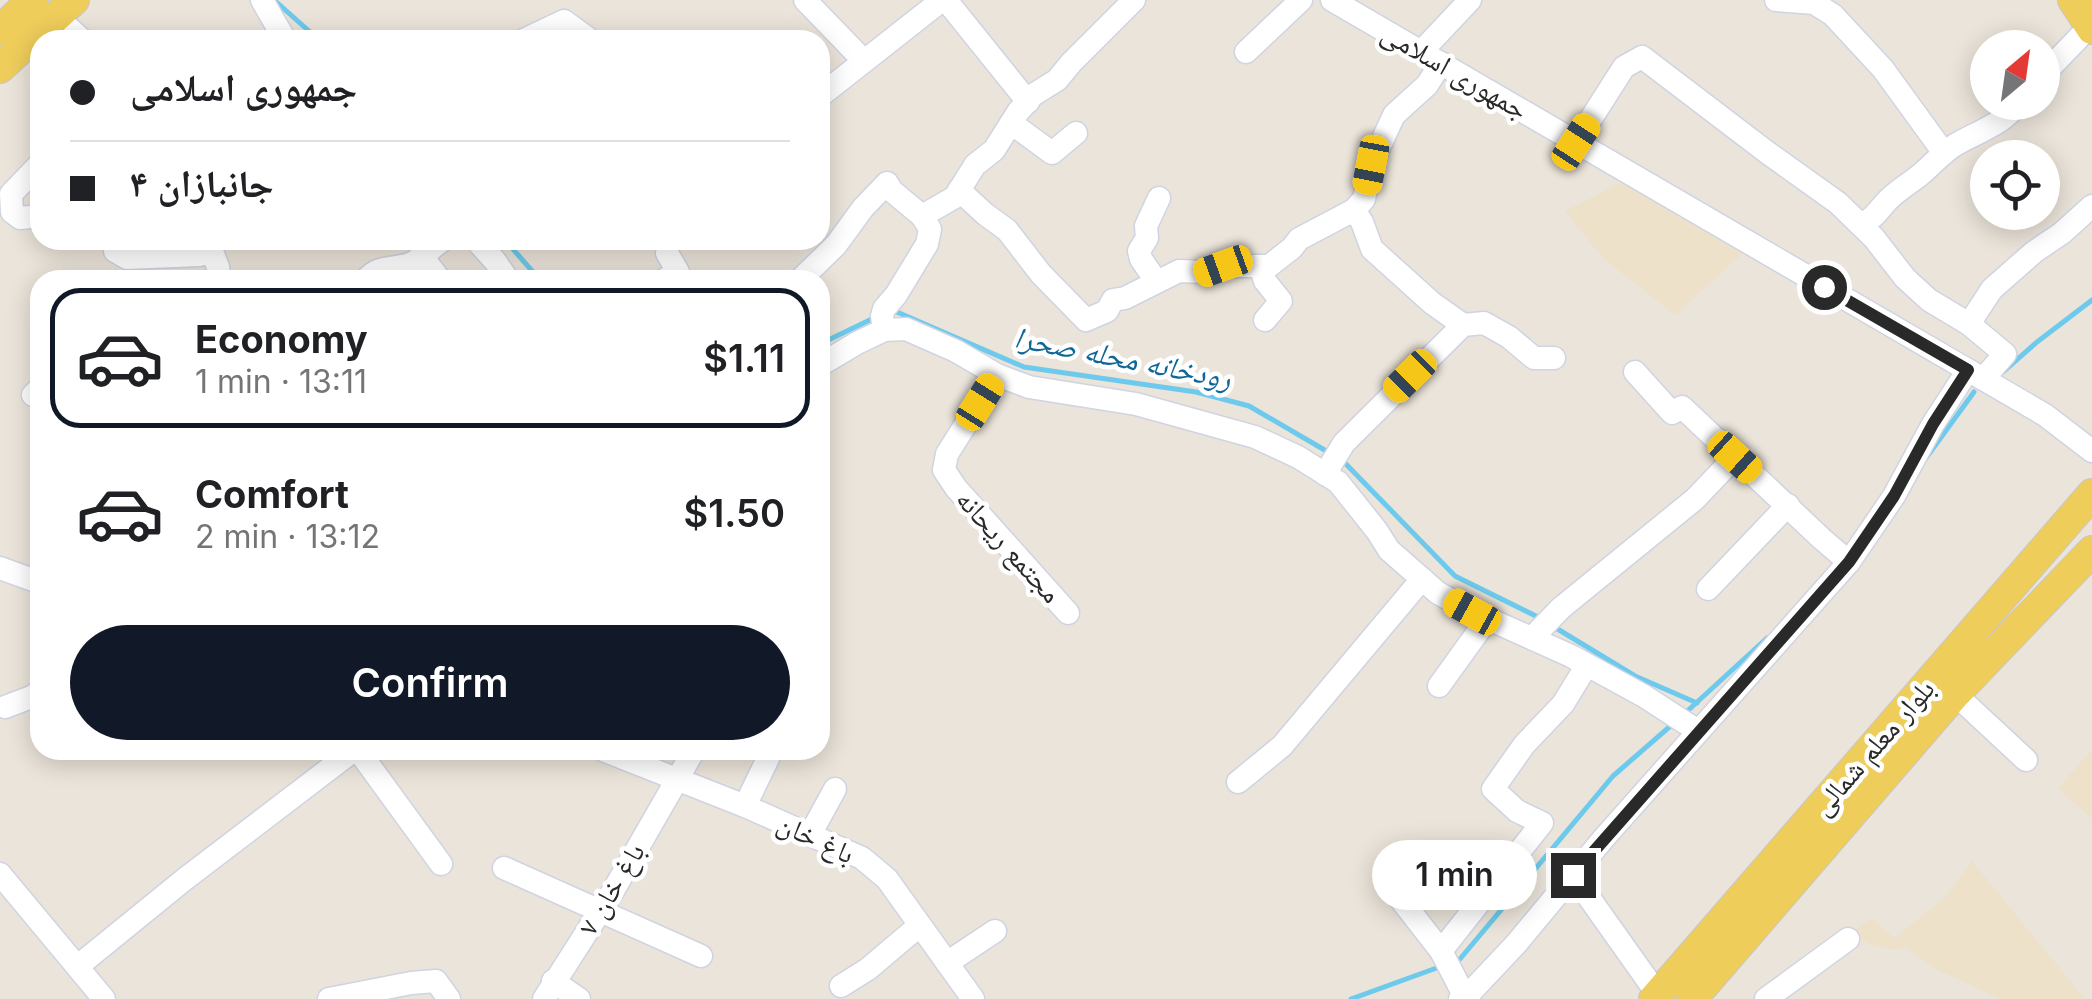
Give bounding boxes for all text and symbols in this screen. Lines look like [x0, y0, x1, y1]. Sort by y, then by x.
street label: جمهوری اسلامی [1375, 15, 1534, 127]
north arrow [1970, 30, 2060, 120]
map controls [1970, 30, 2060, 230]
text: جمهوری اسلامی [130, 64, 357, 110]
car [1547, 109, 1605, 175]
car [1351, 133, 1391, 197]
button: locate [1970, 140, 2060, 230]
text: جانبازان ۴ [130, 160, 274, 206]
car [1190, 242, 1256, 290]
route start [1802, 265, 1847, 310]
icon: car [75, 313, 165, 403]
text: Economy [195, 316, 368, 362]
water label: رودخانه محله صحرا [1011, 318, 1235, 396]
text: $1.11 [703, 335, 785, 381]
car [1378, 344, 1442, 408]
text: 1 min · 13:11 [195, 362, 367, 401]
car [951, 369, 1009, 435]
car [1703, 426, 1767, 488]
icon: car [75, 468, 165, 558]
text: Comfort [195, 471, 349, 517]
street label: مجتمع ریحانه [949, 482, 1069, 610]
text: $1.50 [683, 490, 785, 536]
text: 2 min · 13:12 [195, 517, 380, 556]
car [1438, 584, 1506, 640]
button: Confirm [70, 625, 790, 740]
street label: بلوار معلم شمالی [1805, 672, 1943, 823]
street label: باغ خان [772, 806, 860, 871]
street label: باغ خان ۷ [570, 837, 653, 942]
callout: 1 min [1373, 840, 1538, 910]
route end [1551, 853, 1596, 898]
text: 1 min [1415, 855, 1494, 894]

